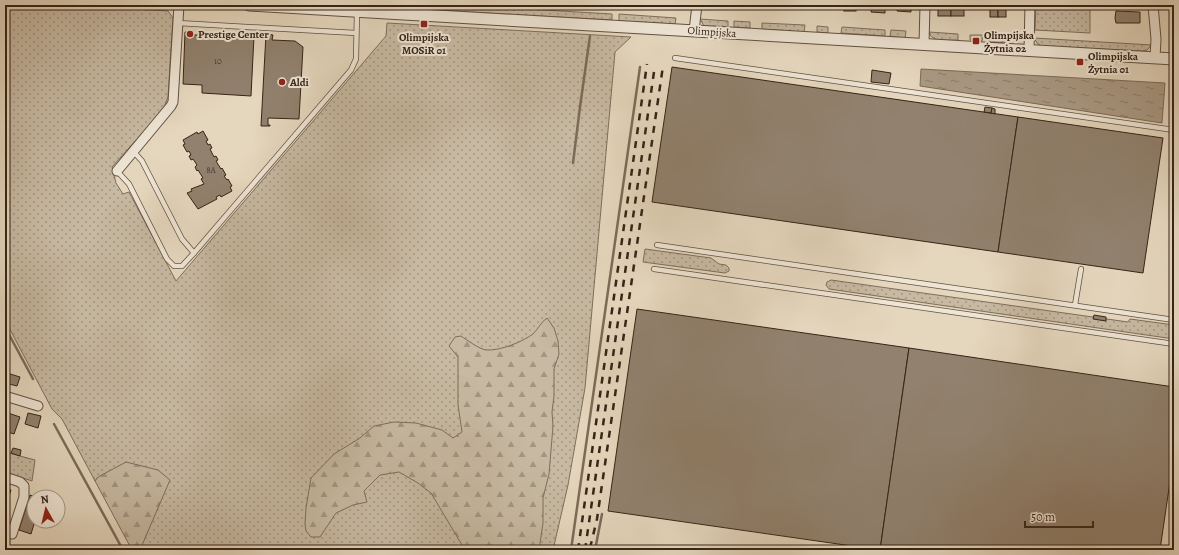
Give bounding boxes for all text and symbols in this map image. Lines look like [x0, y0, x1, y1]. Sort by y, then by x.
marker: Olimpijska MOSiR 01 [419, 19, 429, 29]
street label: Olimpijska [687, 23, 738, 41]
place label: Prestige Center [198, 27, 269, 42]
place label: Olimpijska Żytnia 02 [984, 28, 1035, 56]
marker: Prestige Center [185, 29, 195, 39]
place label: Olimpijska MOSiR 01 [399, 30, 450, 58]
marker: Olimpijska Żytnia 02 [971, 36, 981, 46]
place label: Olimpijska Żytnia 01 [1088, 49, 1139, 77]
house number: 10 [214, 55, 222, 67]
marker: Olimpijska Żytnia 01 [1075, 57, 1085, 67]
place label: Aldi [289, 75, 309, 90]
marker: Aldi [277, 77, 287, 87]
house number: 8A [206, 164, 217, 176]
north arrow [26, 489, 66, 529]
text: N [40, 492, 50, 508]
scale bar [1025, 503, 1093, 529]
text: 50 m [1031, 509, 1055, 525]

